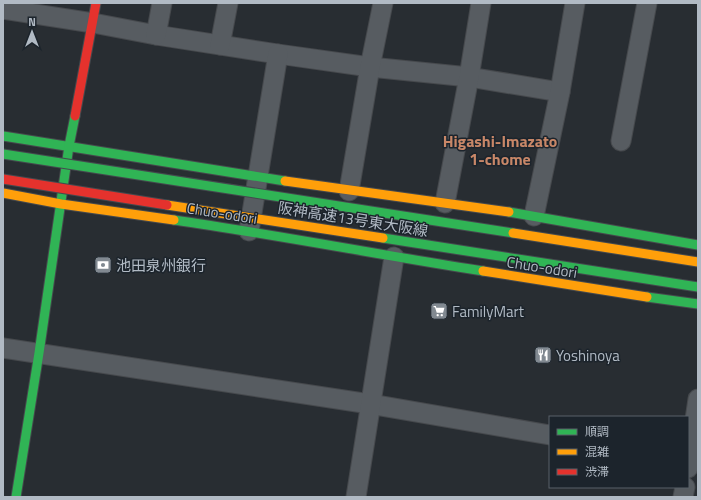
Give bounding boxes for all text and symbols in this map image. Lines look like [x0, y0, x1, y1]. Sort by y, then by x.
north arrow [12, 12, 52, 52]
text: N [28, 14, 36, 30]
district label: Higashi-Imazato 1-chome [443, 129, 557, 171]
street label: Chuo-odori [185, 196, 259, 230]
street label: 阪神高速13号東大阪線 [276, 196, 430, 242]
street label: Chuo-odori [505, 250, 579, 284]
place label: 池田泉州銀行 [116, 254, 206, 277]
bank icon: 池田泉州銀行 [93, 255, 113, 275]
place label: FamilyMart [452, 300, 525, 323]
supermarket icon: FamilyMart [429, 301, 449, 321]
place label: Yoshinoya [556, 344, 620, 367]
restaurant icon: Yoshinoya [533, 345, 553, 365]
legend [549, 416, 689, 488]
text: 順調 [585, 422, 609, 441]
text: 混雑 [585, 442, 609, 461]
text: 渋滞 [585, 462, 609, 481]

